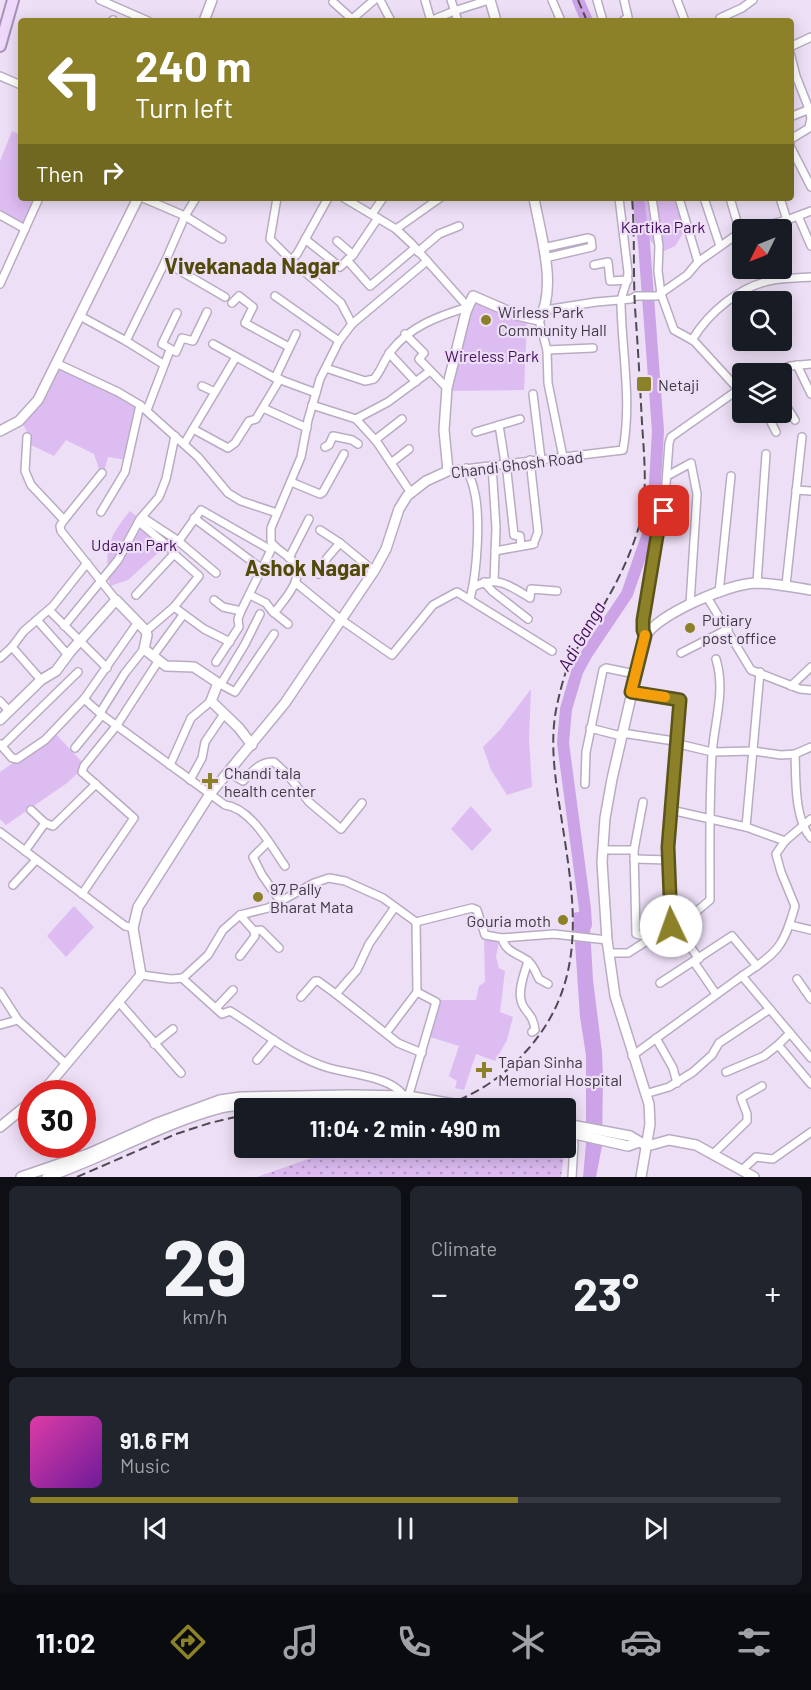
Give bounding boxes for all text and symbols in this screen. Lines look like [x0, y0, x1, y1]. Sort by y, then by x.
text: 240 m [135, 40, 251, 90]
icon: left [36, 42, 114, 120]
text: Turn left [135, 91, 233, 123]
icon: right [96, 156, 129, 189]
text: Then [36, 160, 84, 186]
park label: Kartika Park [621, 217, 705, 236]
north arrow [732, 219, 792, 279]
map controls [732, 219, 792, 423]
district label: Vivekanada Nagar [164, 252, 340, 278]
button: search [732, 291, 792, 351]
place label: Wirless Park Community Hall [498, 302, 607, 339]
marker: Wirless Park Community Hall [479, 313, 493, 327]
park label: Wireless Park [445, 346, 539, 365]
button: layers [732, 363, 792, 423]
marker: Netaji [635, 375, 653, 393]
place label: Netaji [658, 375, 699, 394]
street label: Chandi Ghosh Road [450, 446, 584, 482]
pin [638, 485, 689, 536]
icon: arrive [647, 494, 680, 527]
park label: Udayan Park [91, 535, 177, 554]
district label: Ashok Nagar [245, 554, 370, 580]
water label: Adi Ganga [552, 598, 610, 674]
place label: Putiary post office [702, 610, 777, 647]
marker: Putiary post office [683, 621, 697, 635]
place label: Chandi tala health center [224, 763, 316, 800]
marker: Chandi tala health center [201, 772, 219, 790]
place label: 97 Pally Bharat Mata [270, 879, 353, 916]
marker: 97 Pally Bharat Mata [251, 890, 265, 904]
position arrow [639, 894, 703, 958]
place label: Gouria moth [466, 911, 551, 930]
marker: Gouria moth [556, 913, 570, 927]
place label: Tapan Sinha Memorial Hospital [498, 1052, 622, 1089]
marker: Tapan Sinha Memorial Hospital [475, 1061, 493, 1079]
speed limit sign: 30 [18, 1080, 96, 1158]
text: 11:04 · 2 min · 490 m [310, 1115, 500, 1141]
text: 29 [162, 1218, 248, 1312]
text: Climate [431, 1236, 497, 1260]
text: 23° [573, 1266, 639, 1320]
text: − [431, 1273, 448, 1313]
text: + [764, 1273, 781, 1313]
text: km/h [182, 1304, 228, 1328]
text: 91.6 FM [120, 1427, 189, 1453]
text: Music [120, 1453, 170, 1477]
icon: previous [139, 1512, 172, 1545]
icon: pause [389, 1512, 422, 1545]
icon: next [639, 1512, 672, 1545]
icon: directions [167, 1621, 209, 1663]
icon: music [280, 1621, 322, 1663]
icon: phone [393, 1621, 435, 1663]
icon: climate [507, 1621, 549, 1663]
icon: car [620, 1621, 662, 1663]
icon: filters [733, 1621, 775, 1663]
text: 11:02 [36, 1626, 95, 1658]

